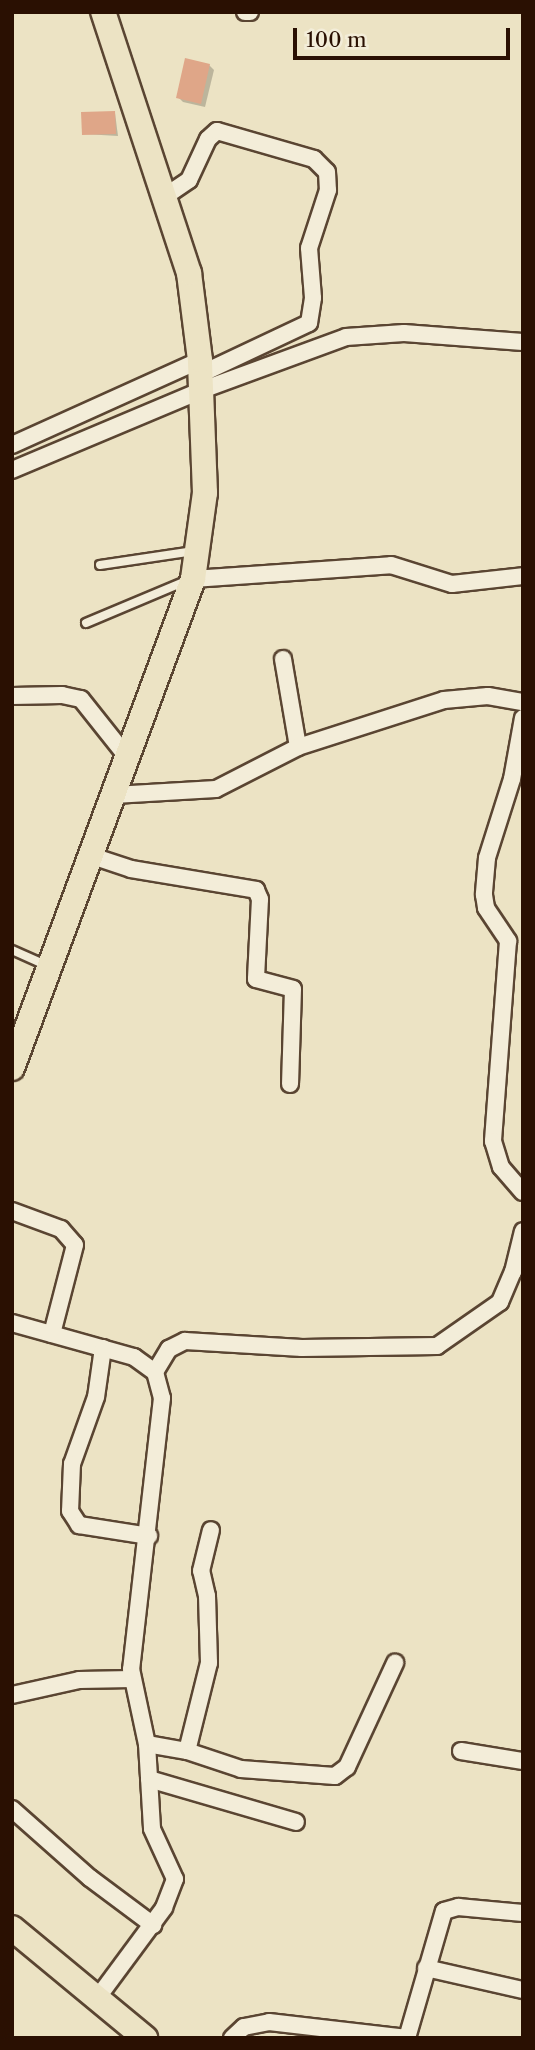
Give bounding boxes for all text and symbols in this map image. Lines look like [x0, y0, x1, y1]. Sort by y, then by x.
scale bar [297, 14, 514, 58]
text: 100 m [306, 27, 367, 52]

